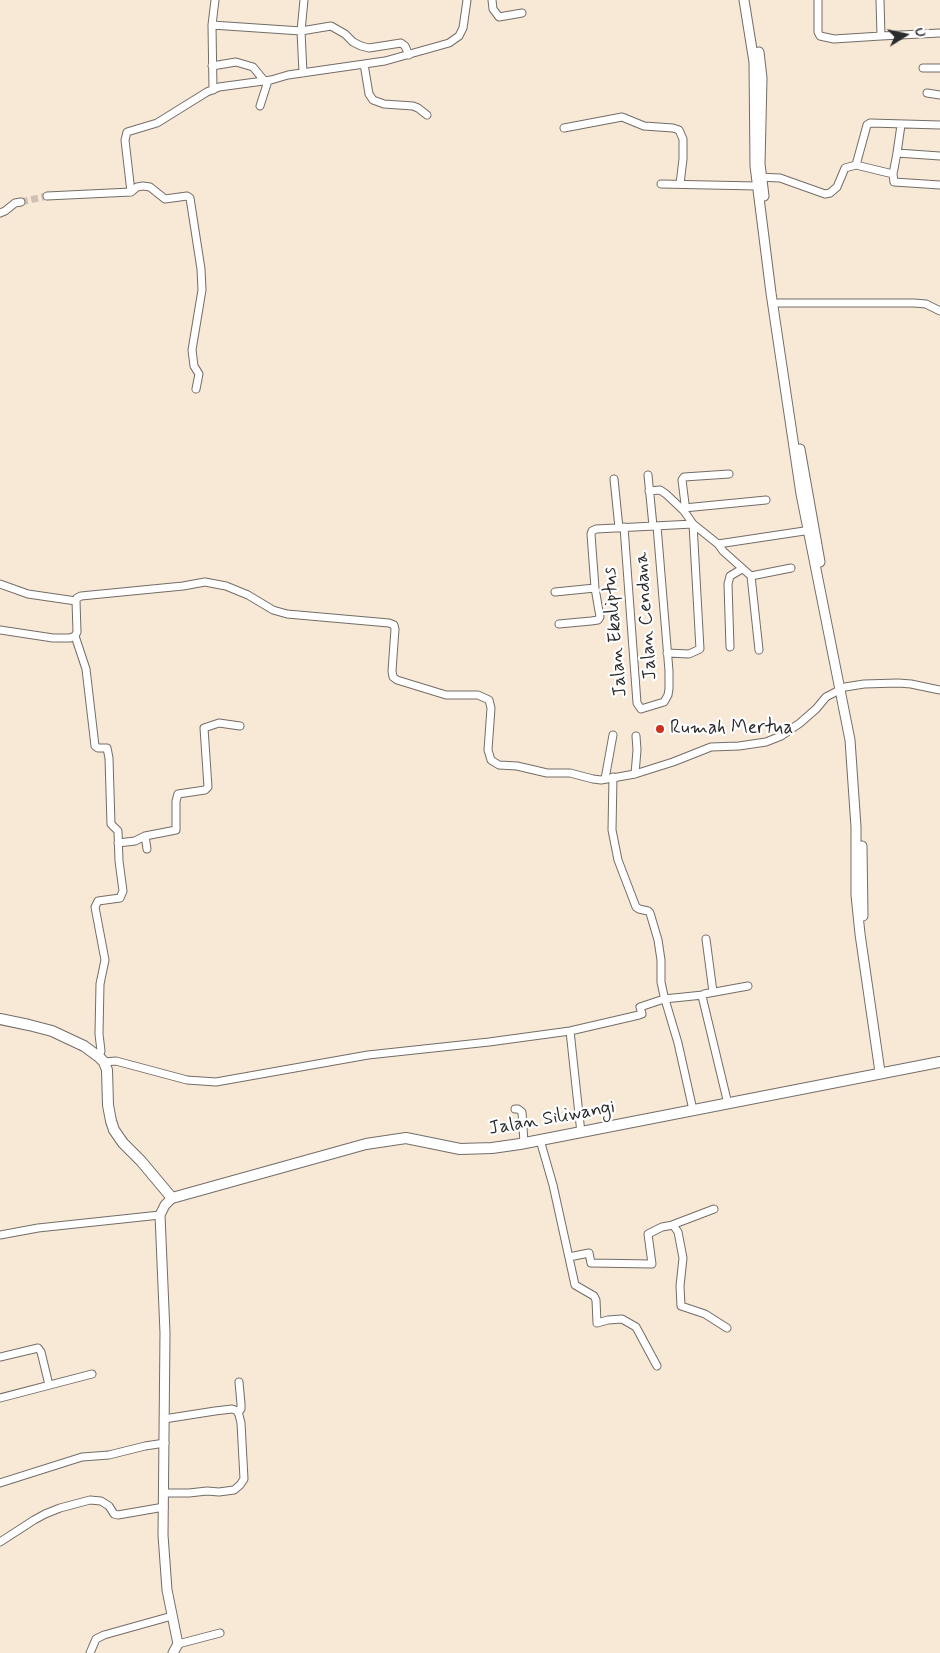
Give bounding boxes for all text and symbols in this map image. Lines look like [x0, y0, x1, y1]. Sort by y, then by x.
north arrow [880, 10, 930, 60]
text: U [910, 26, 929, 38]
street label: Jalan Cendana [631, 551, 663, 681]
street label: Jalan Ekaliptus [599, 566, 633, 698]
place label: Rumah Mertua [670, 718, 793, 740]
marker: Rumah Mertua [654, 723, 666, 735]
street label: Jalan Siliwangi [487, 1097, 617, 1141]

